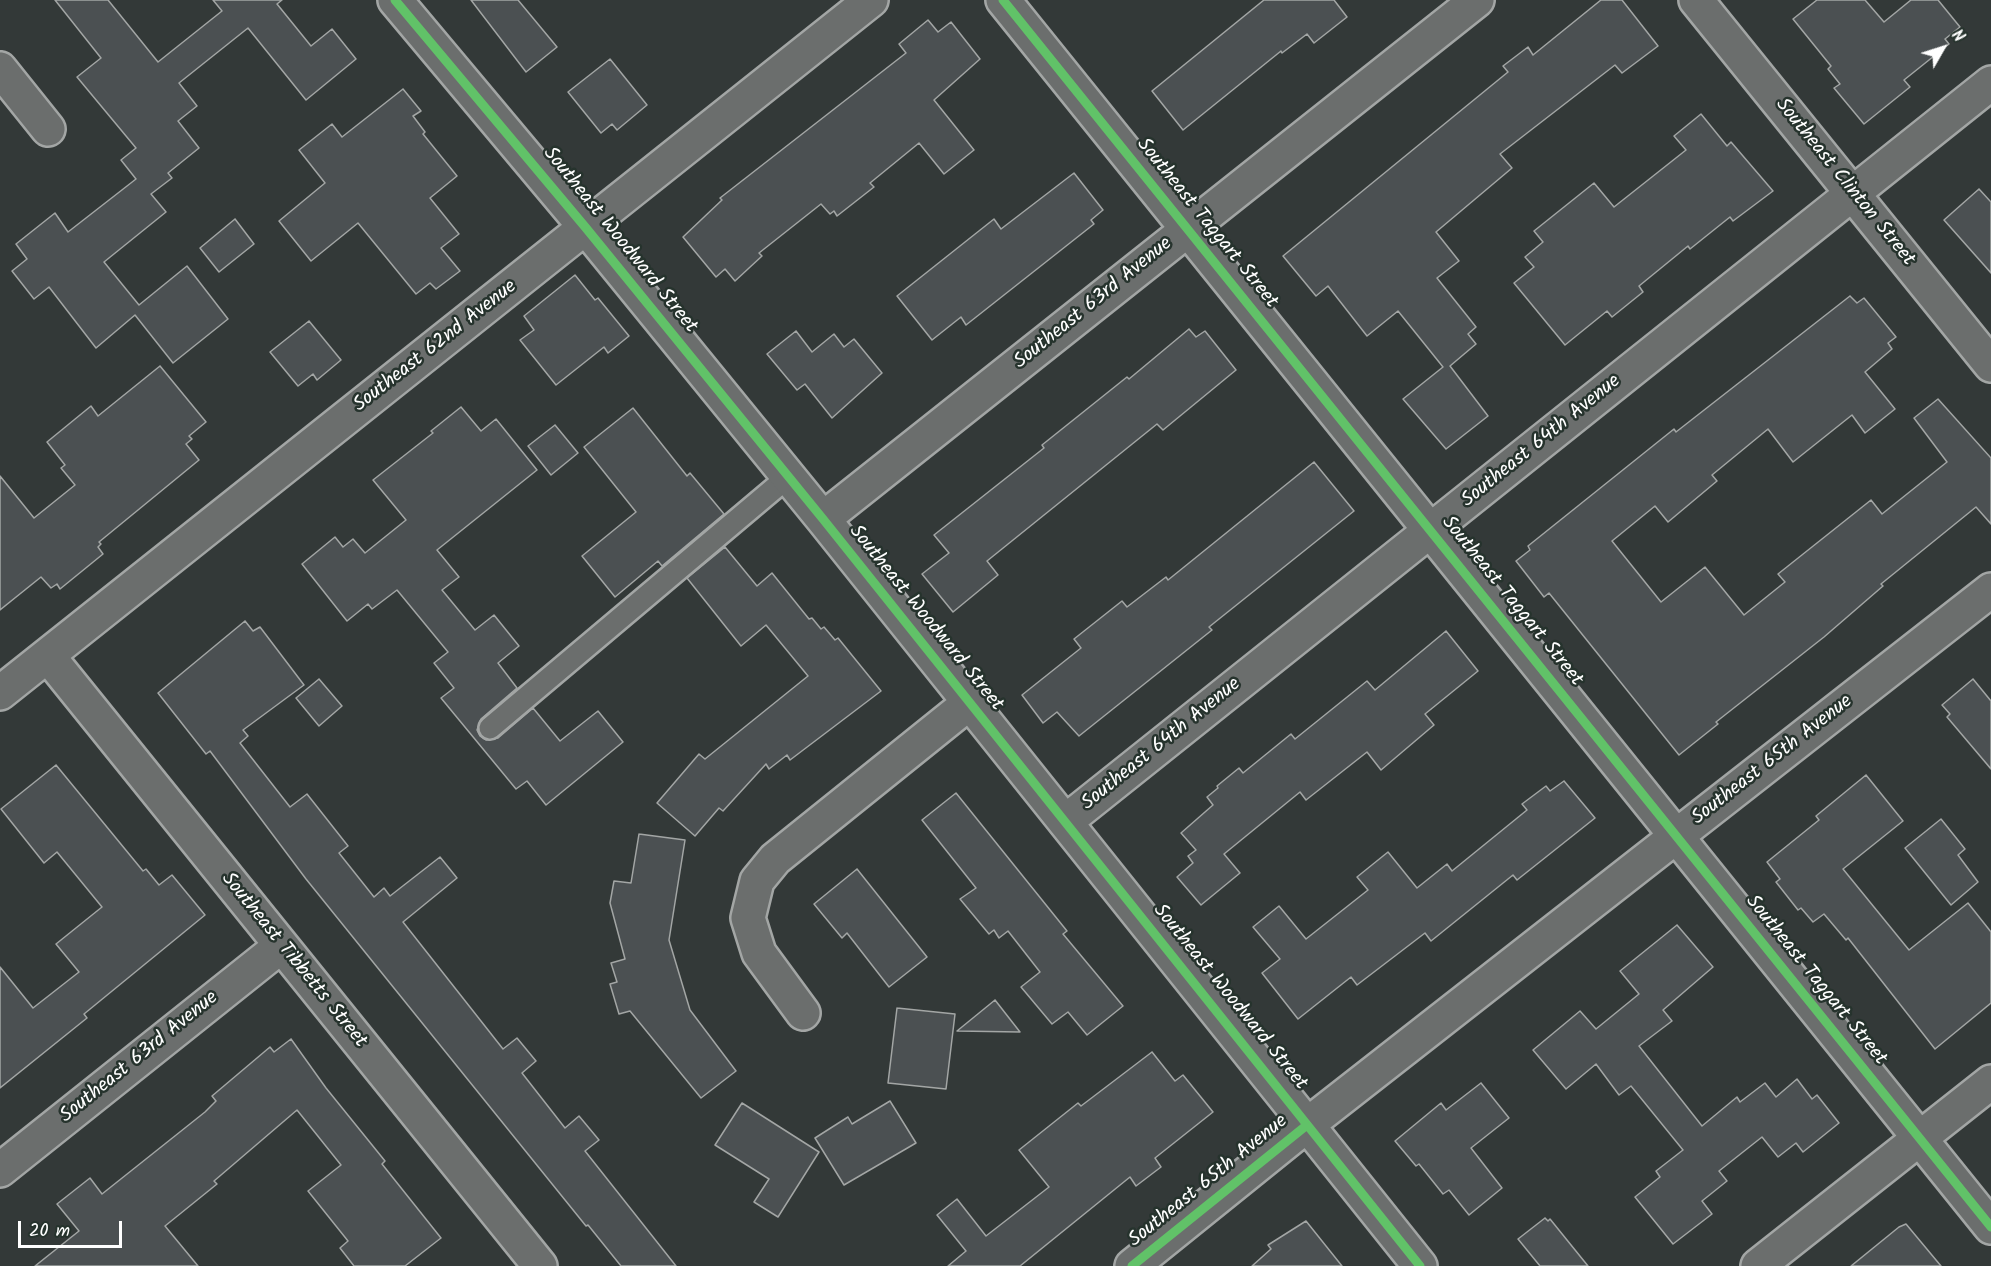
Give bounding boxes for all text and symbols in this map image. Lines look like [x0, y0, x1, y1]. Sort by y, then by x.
north arrow [1913, 18, 1973, 78]
text: N [1944, 25, 1970, 48]
street label: Southeast Clinton Street [1769, 94, 1919, 272]
street label: Southeast Taggart Street [1130, 134, 1282, 314]
street label: Southeast Woodward Street [537, 143, 701, 339]
street label: Southeast 63rd Avenue [1010, 233, 1178, 375]
street label: Southeast 62nd Avenue [350, 276, 522, 418]
street label: Southeast 64th Avenue [1458, 370, 1626, 514]
street label: Southeast Taggart Street [1435, 512, 1587, 692]
street label: Southeast Woodward Street [843, 521, 1007, 717]
street label: Southeast 64th Avenue [1078, 673, 1246, 817]
street label: Southeast 65th Avenue [1688, 691, 1858, 831]
street label: Southeast Tibbetts Street [215, 868, 371, 1054]
street label: Southeast Taggart Street [1739, 891, 1891, 1071]
street label: Southeast Woodward Street [1147, 900, 1311, 1096]
street label: Southeast 63rd Avenue [56, 987, 224, 1129]
street label: Southeast 65th Avenue [1125, 1110, 1293, 1254]
scale bar [21, 1209, 124, 1247]
text: 20 m [29, 1217, 70, 1246]

